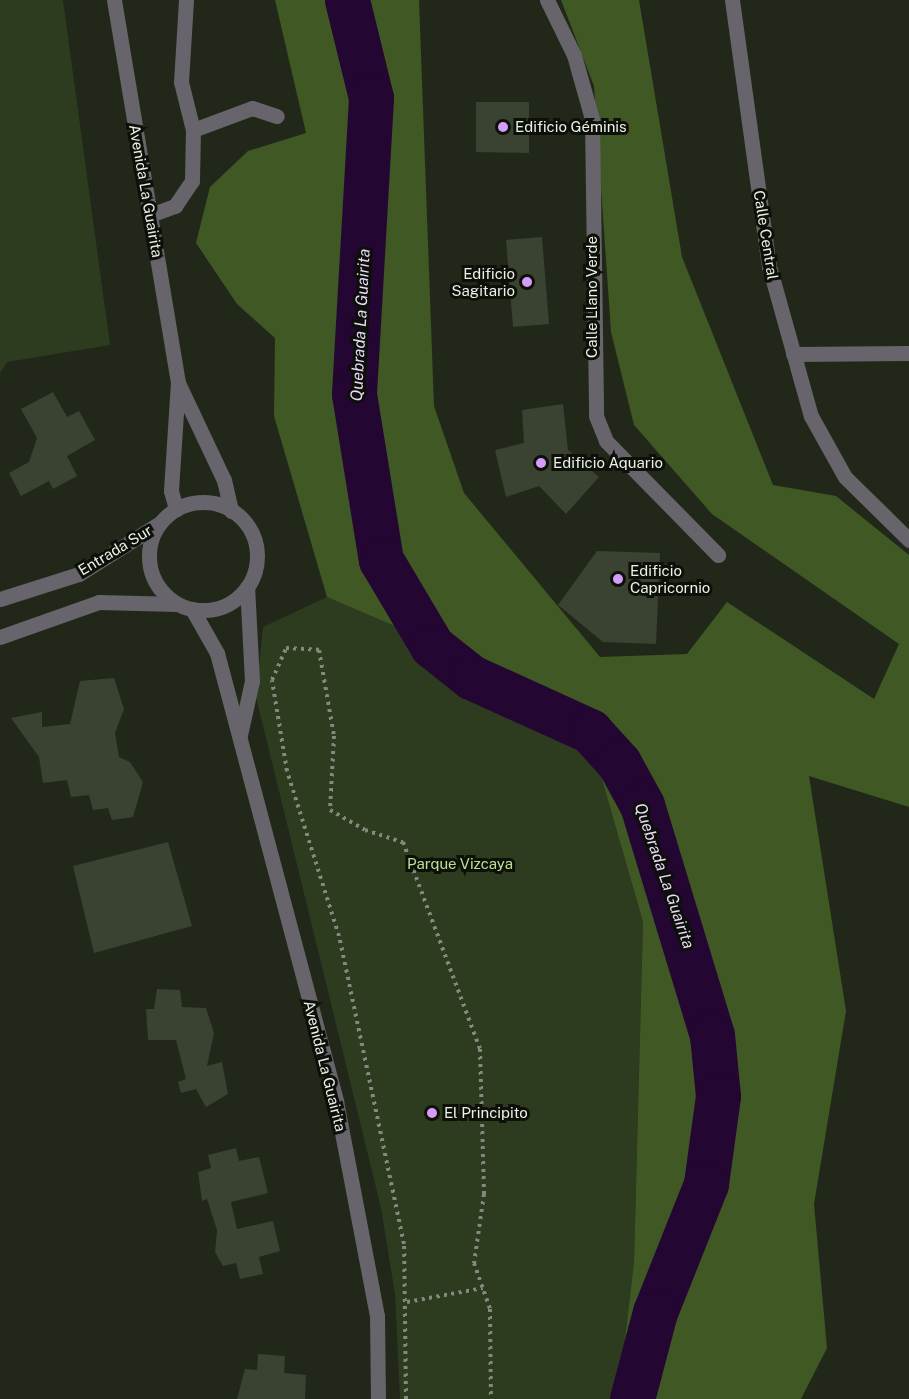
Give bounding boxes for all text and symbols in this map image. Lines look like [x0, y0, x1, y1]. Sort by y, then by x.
place label: Edificio Géminis [515, 118, 627, 136]
marker: Edificio Géminis [496, 120, 510, 134]
street label: Avenida La Guairita [125, 123, 167, 259]
street label: Calle Central [750, 189, 782, 281]
street label: Calle Llano Verde [583, 236, 601, 358]
water label: Quebrada La Guairita [347, 248, 375, 402]
place label: Edificio Sagitario [452, 264, 515, 299]
marker: Edificio Sagitario [520, 275, 534, 289]
place label: Edificio Aquario [553, 454, 663, 472]
marker: Edificio Aquario [534, 456, 548, 470]
street label: Entrada Sur [75, 521, 155, 579]
place label: Edificio Capricornio [630, 561, 710, 596]
marker: Edificio Capricornio [611, 572, 625, 586]
water label: Quebrada La Guairita [630, 801, 698, 951]
park label: Parque Vizcaya [407, 855, 513, 873]
street label: Avenida La Guairita [300, 998, 350, 1134]
place label: El Principito [444, 1104, 528, 1122]
marker: El Principito [425, 1106, 439, 1120]

